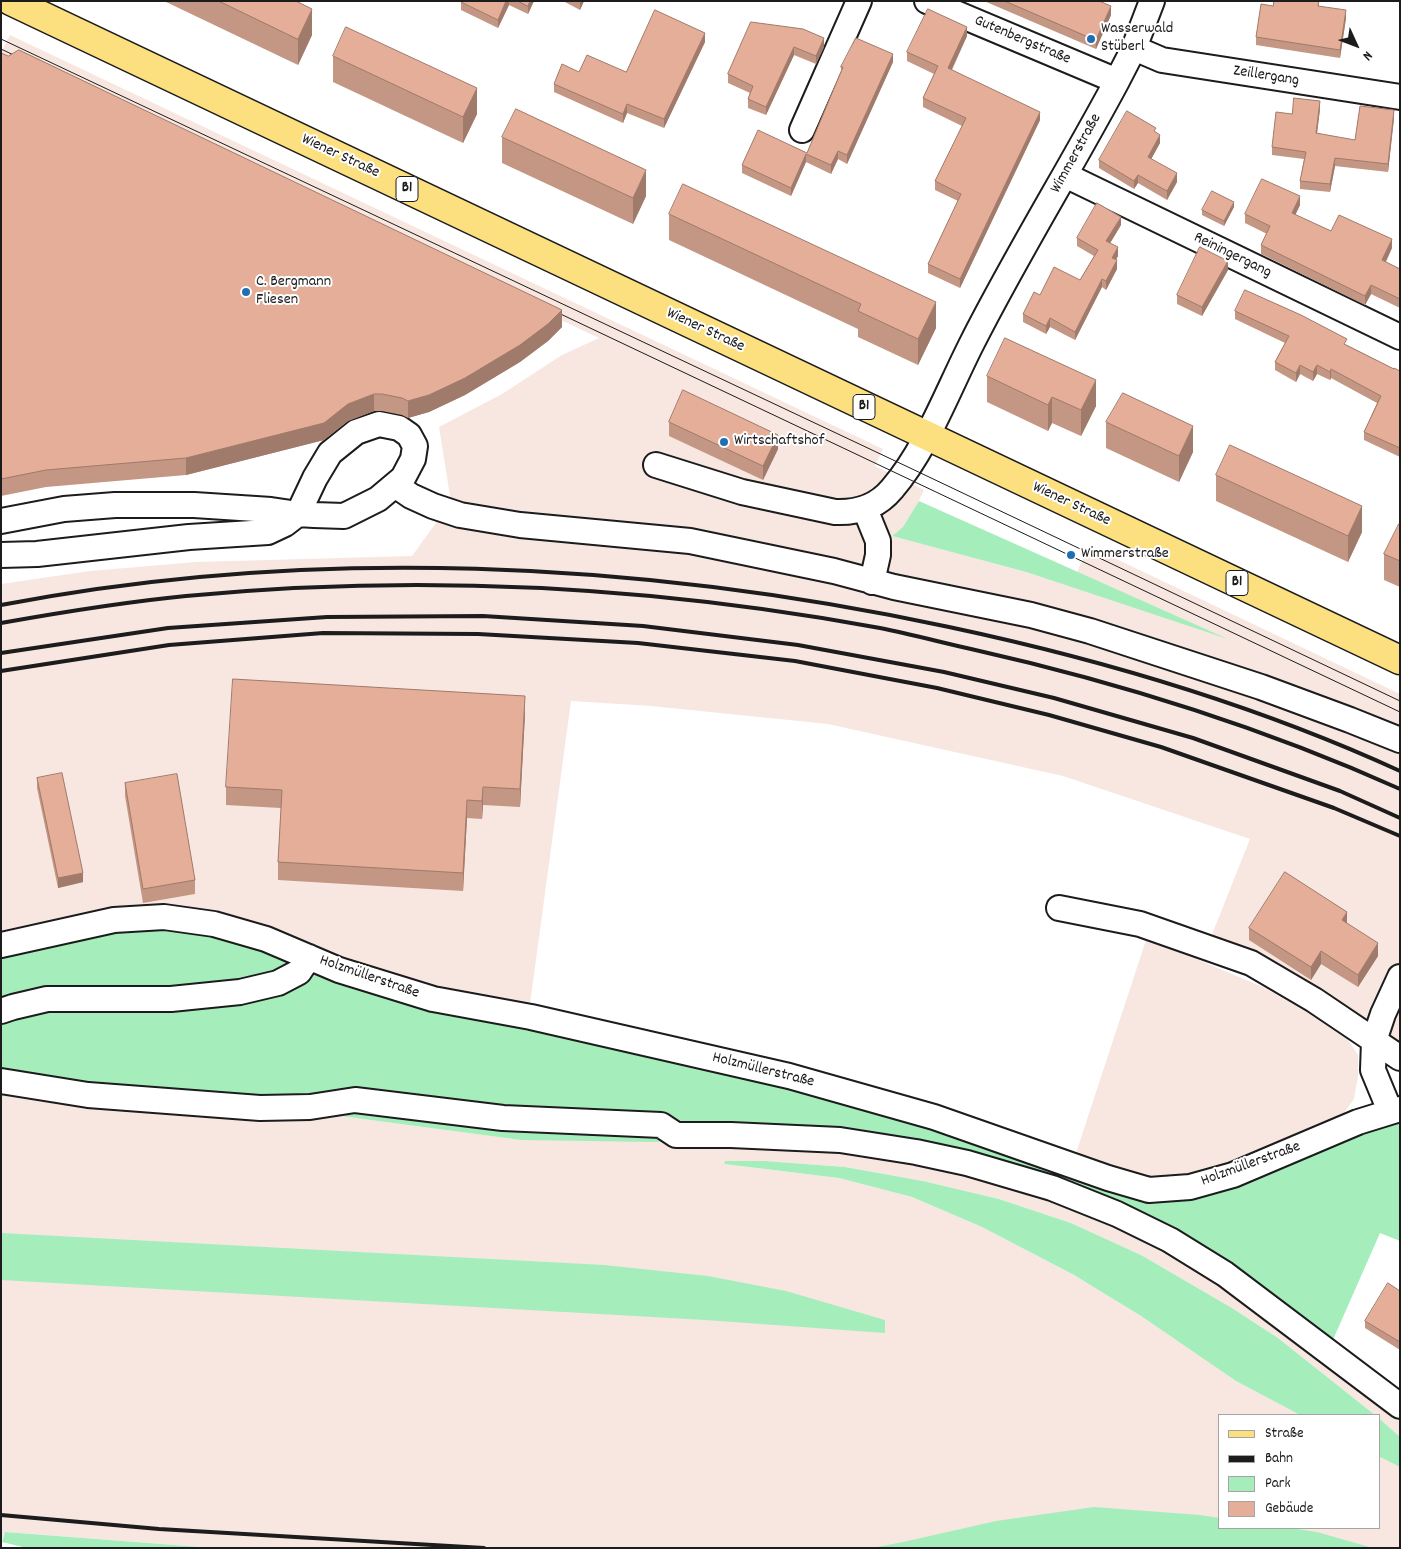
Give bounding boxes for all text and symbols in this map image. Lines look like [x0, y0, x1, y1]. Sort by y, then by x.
street label: Gutenbergstraße [971, 12, 1073, 70]
place label: Wasserwald Stüberl [1101, 20, 1173, 58]
north arrow [1331, 20, 1381, 70]
marker: Wasserwald Stüberl [1085, 33, 1097, 45]
text: N [1357, 46, 1377, 65]
street label: Zeillergang [1232, 62, 1300, 92]
street label: Wimmerstraße [1047, 111, 1107, 197]
street label: Wiener Straße [298, 131, 382, 183]
road number: B1 [396, 176, 418, 202]
street label: Reiningergang [1190, 229, 1274, 283]
place label: C. Bergmann Fliesen [256, 273, 331, 311]
marker: C. Bergmann Fliesen [240, 286, 252, 298]
street label: Wiener Straße [663, 305, 747, 357]
road number: B1 [853, 394, 875, 420]
place label: Wirtschaftshof [734, 432, 824, 452]
marker: Wirtschaftshof [718, 436, 730, 448]
street label: Wiener Straße [1029, 479, 1113, 531]
place label: Wimmerstraße [1081, 545, 1169, 565]
marker: Wimmerstraße [1065, 549, 1077, 561]
road number: B1 [1226, 570, 1248, 596]
street label: Holzmüllerstraße [317, 952, 421, 1004]
street label: Holzmüllerstraße [710, 1049, 816, 1093]
street label: Holzmüllerstraße [1199, 1138, 1303, 1192]
legend [1218, 1414, 1381, 1529]
text: Straße [1265, 1423, 1303, 1445]
text: Bahn [1265, 1448, 1293, 1470]
text: Park [1265, 1473, 1291, 1495]
text: Gebäude [1265, 1498, 1313, 1520]

